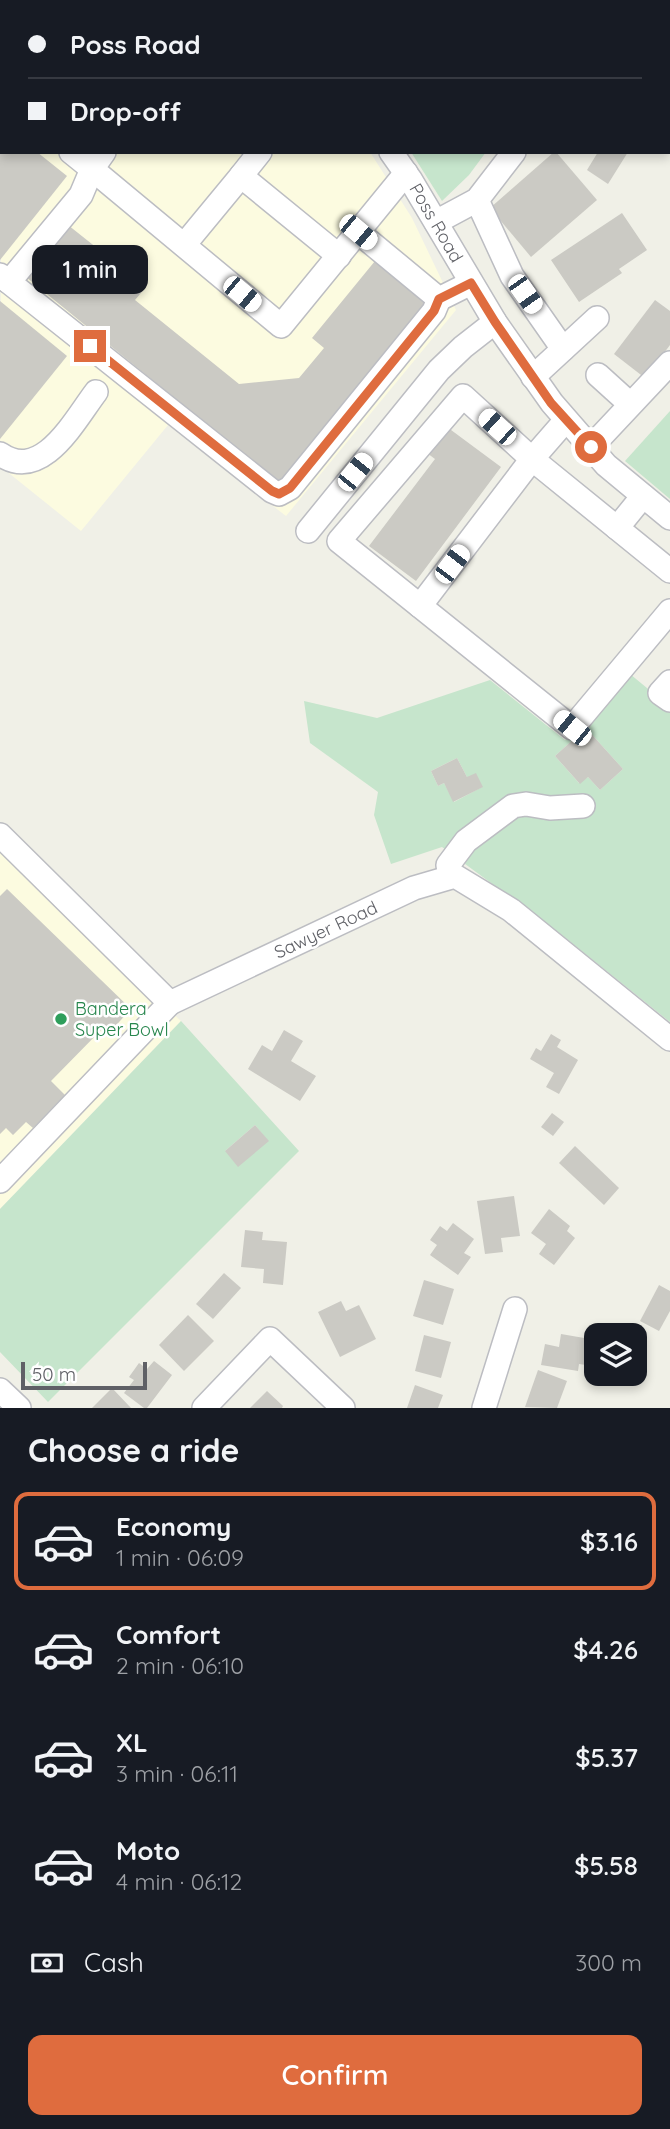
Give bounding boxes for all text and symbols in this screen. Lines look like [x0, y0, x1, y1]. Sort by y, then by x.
text: Poss Road [70, 28, 201, 61]
text: Drop-off [70, 95, 181, 128]
street label: Poss Road [405, 179, 468, 267]
car [336, 210, 381, 254]
callout: 1 min [32, 244, 148, 294]
text: 1 min [62, 255, 118, 284]
car [505, 271, 546, 317]
car [220, 272, 265, 316]
route end [74, 330, 106, 362]
car [475, 405, 520, 449]
route start [575, 431, 607, 463]
car [334, 449, 377, 495]
car [431, 541, 474, 587]
car [550, 707, 595, 749]
street label: Sawyer Road [271, 896, 381, 963]
place label: Bandera Super Bowl [75, 997, 169, 1041]
marker: Bandera Super Bowl [53, 1011, 69, 1027]
map controls [584, 1323, 647, 1386]
button: layers [584, 1323, 647, 1386]
scale bar [21, 1359, 147, 1391]
text: 50 m [32, 1362, 76, 1386]
text: Choose a ride [28, 1430, 240, 1470]
icon: car [32, 1510, 95, 1573]
text: Economy [116, 1510, 231, 1543]
text: $3.16 [580, 1525, 638, 1558]
text: 1 min · 06:09 [116, 1543, 244, 1572]
icon: car [32, 1618, 95, 1681]
text: Comfort [116, 1618, 221, 1651]
text: $4.26 [573, 1633, 638, 1666]
text: 2 min · 06:10 [116, 1651, 244, 1680]
icon: car [32, 1726, 95, 1789]
text: XL [116, 1726, 148, 1759]
text: $5.37 [575, 1741, 638, 1774]
text: 3 min · 06:11 [116, 1759, 238, 1788]
icon: car [32, 1834, 95, 1897]
text: Moto [116, 1834, 180, 1867]
text: $5.58 [574, 1849, 638, 1882]
text: 4 min · 06:12 [116, 1867, 242, 1896]
icon: cash [28, 1944, 66, 1982]
text: Cash [84, 1946, 144, 1979]
text: 300 m [575, 1948, 642, 1977]
button: Confirm [28, 2035, 642, 2115]

